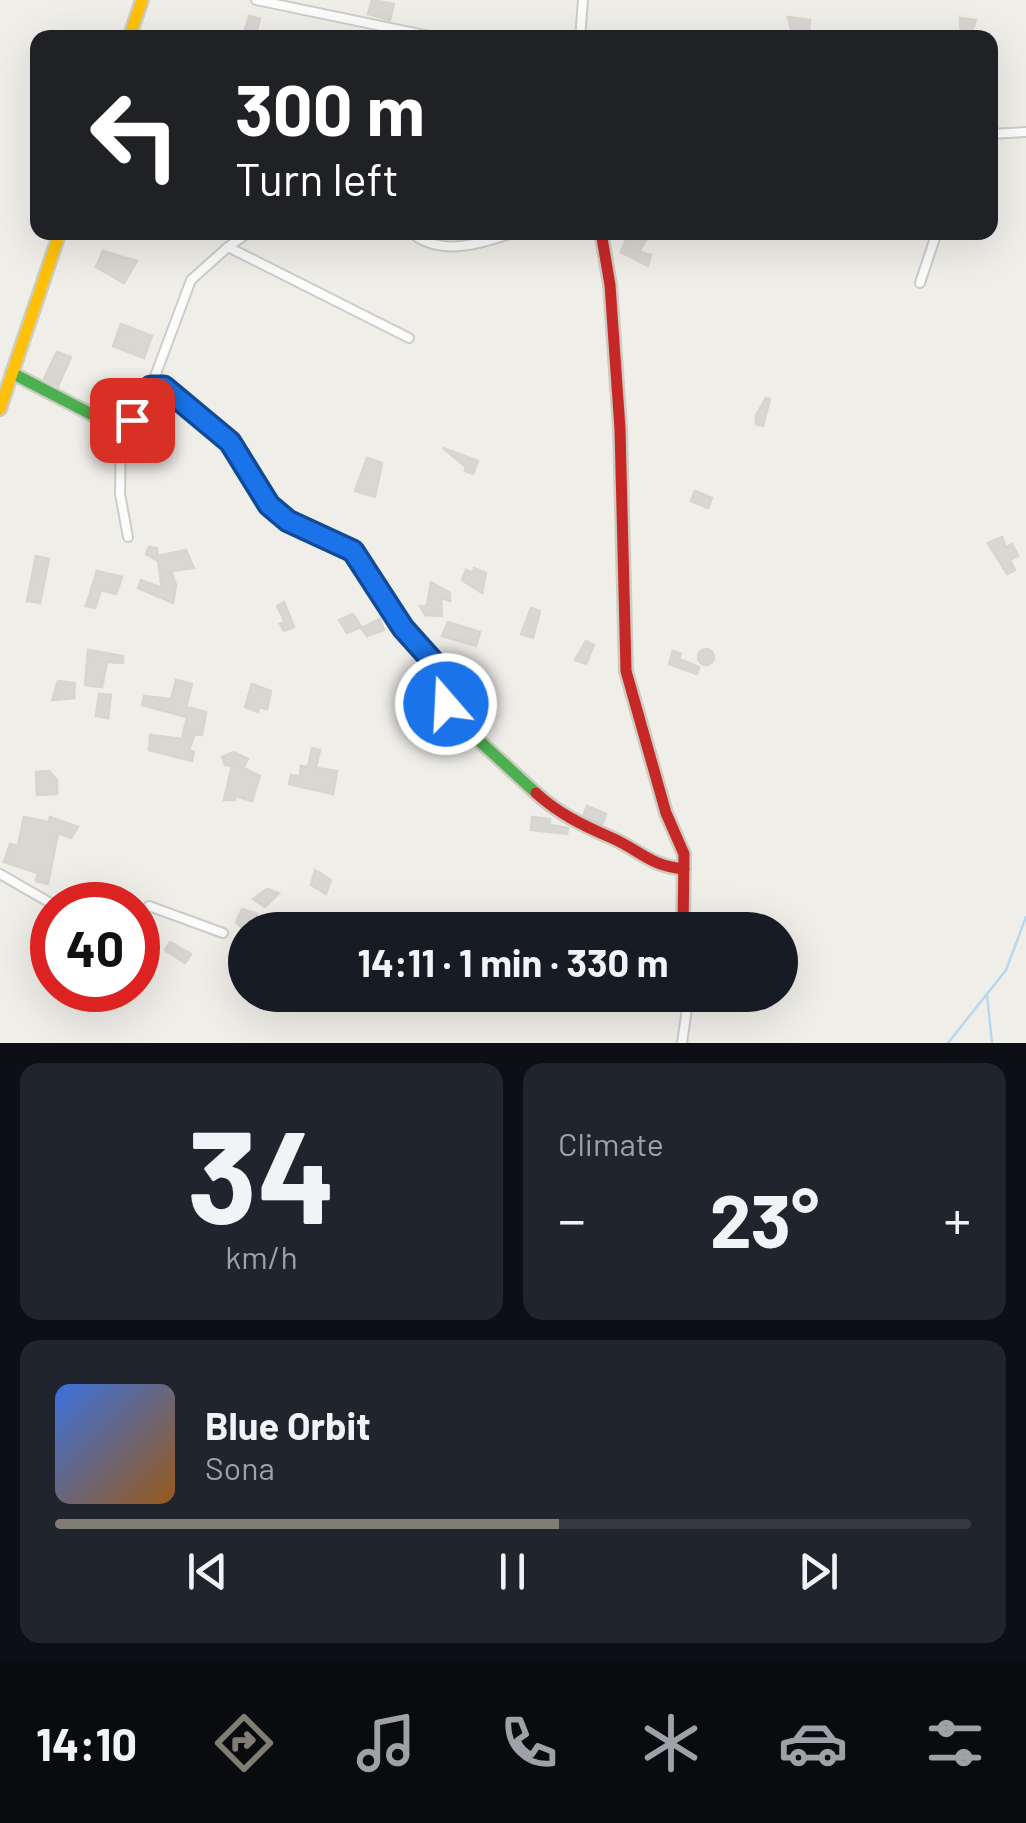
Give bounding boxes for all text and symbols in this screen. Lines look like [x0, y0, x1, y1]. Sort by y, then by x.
text: 300 m [235, 66, 425, 150]
icon: left [70, 70, 200, 200]
text: Turn left [235, 151, 399, 205]
pin [90, 378, 175, 463]
icon: arrive [105, 393, 160, 448]
position arrow [394, 652, 498, 756]
speed limit sign: 40 [30, 882, 160, 1012]
text: 14:11 · 1 min · 330 m [358, 939, 669, 985]
text: 34 [187, 1094, 336, 1250]
text: Climate [558, 1124, 664, 1162]
text: 23° [710, 1173, 819, 1263]
text: − [558, 1185, 586, 1251]
text: + [943, 1185, 971, 1251]
text: km/h [225, 1237, 298, 1275]
text: Blue Orbit [205, 1402, 371, 1448]
text: Sona [205, 1448, 275, 1486]
icon: previous [180, 1544, 235, 1599]
icon: pause [485, 1544, 540, 1599]
icon: next [791, 1544, 846, 1599]
icon: directions [209, 1708, 279, 1778]
icon: music [351, 1708, 421, 1778]
icon: phone [494, 1708, 564, 1778]
icon: climate [636, 1708, 706, 1778]
icon: car [778, 1708, 848, 1778]
icon: filters [920, 1708, 990, 1778]
text: 14:10 [36, 1716, 137, 1770]

